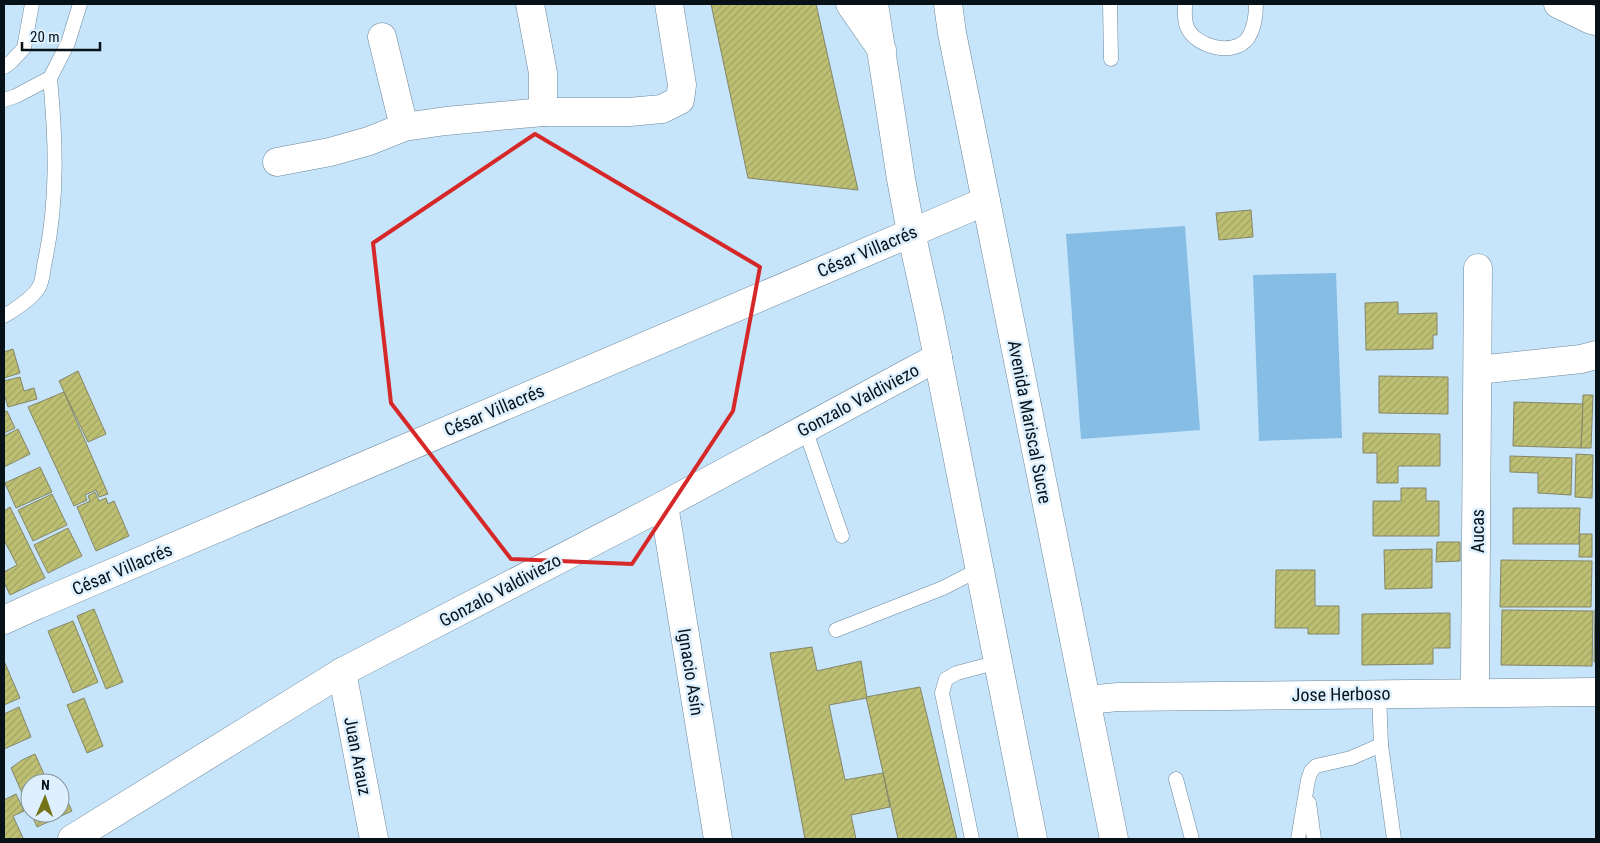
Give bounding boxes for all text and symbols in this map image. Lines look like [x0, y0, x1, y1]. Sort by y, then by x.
scale bar [22, 20, 100, 52]
text: 20 m [30, 28, 60, 46]
street label: César Villacrés [814, 221, 920, 281]
street label: Avenida Mariscal Sucre [1004, 339, 1056, 505]
street label: Gonzalo Valdiviezo [794, 359, 922, 441]
street label: César Villacrés [441, 380, 547, 440]
street label: Aucas [1467, 509, 1488, 553]
street label: César Villacrés [69, 539, 175, 599]
street label: Gonzalo Valdiviezo [436, 549, 564, 631]
street label: Ignacio Asín [674, 627, 708, 717]
street label: Jose Herboso [1291, 683, 1391, 705]
street label: Juan Arauz [340, 715, 376, 797]
north arrow [20, 773, 70, 823]
text: N [41, 777, 50, 793]

